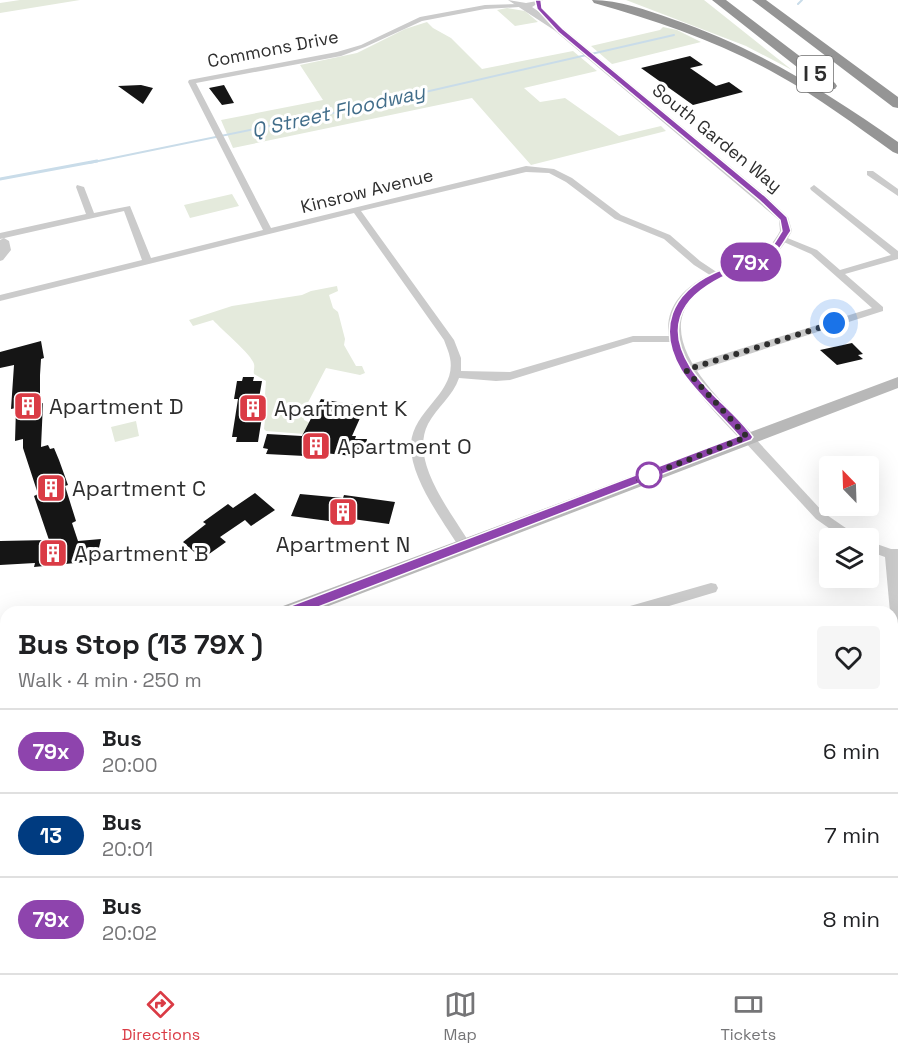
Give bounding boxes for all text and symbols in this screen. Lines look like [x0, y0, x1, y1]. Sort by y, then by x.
street label: Commons Drive [205, 25, 340, 72]
road number: I 5 [797, 56, 833, 92]
water label: Q Street Floodway [249, 78, 429, 144]
street label: South Garden Way [648, 78, 787, 197]
street label: Kinsrow Avenue [298, 163, 435, 218]
line badge: 79x [716, 242, 786, 282]
text: 79x [732, 249, 770, 276]
your location [819, 308, 849, 338]
building icon: Apartment D [12, 390, 44, 422]
place label: Apartment D [49, 392, 184, 420]
building icon: Apartment K [237, 392, 269, 424]
place label: Apartment K [274, 394, 408, 422]
building icon: Apartment O [300, 430, 332, 462]
place label: Apartment O [337, 432, 472, 460]
north arrow [819, 456, 879, 516]
map controls [819, 456, 879, 588]
unlabelled marker [636, 462, 662, 488]
building icon: Apartment C [35, 472, 67, 504]
place label: Apartment C [72, 474, 206, 502]
building icon: Apartment N [327, 496, 359, 528]
button: layers [819, 528, 879, 588]
place label: Apartment N [276, 530, 410, 558]
building icon: Apartment B [37, 537, 69, 569]
place label: Apartment B [74, 539, 209, 567]
text: Bus Stop (13 79X ) [18, 626, 263, 662]
button: heart [817, 626, 880, 689]
text: Walk · 4 min · 250 m [18, 667, 202, 693]
text: Bus [102, 724, 142, 752]
text: 6 min [823, 737, 880, 765]
text: 79x [32, 738, 70, 765]
text: 20:00 [102, 752, 158, 778]
text: Bus [102, 808, 142, 836]
text: 7 min [824, 821, 880, 849]
text: 13 [40, 822, 62, 849]
text: 20:01 [102, 836, 153, 862]
text: Bus [102, 892, 142, 920]
text: 8 min [823, 905, 880, 933]
text: 79x [32, 906, 70, 933]
text: 20:02 [102, 920, 157, 946]
tab: Directions [122, 988, 200, 1045]
tab: Map [444, 988, 477, 1045]
tab: Tickets [720, 988, 776, 1045]

